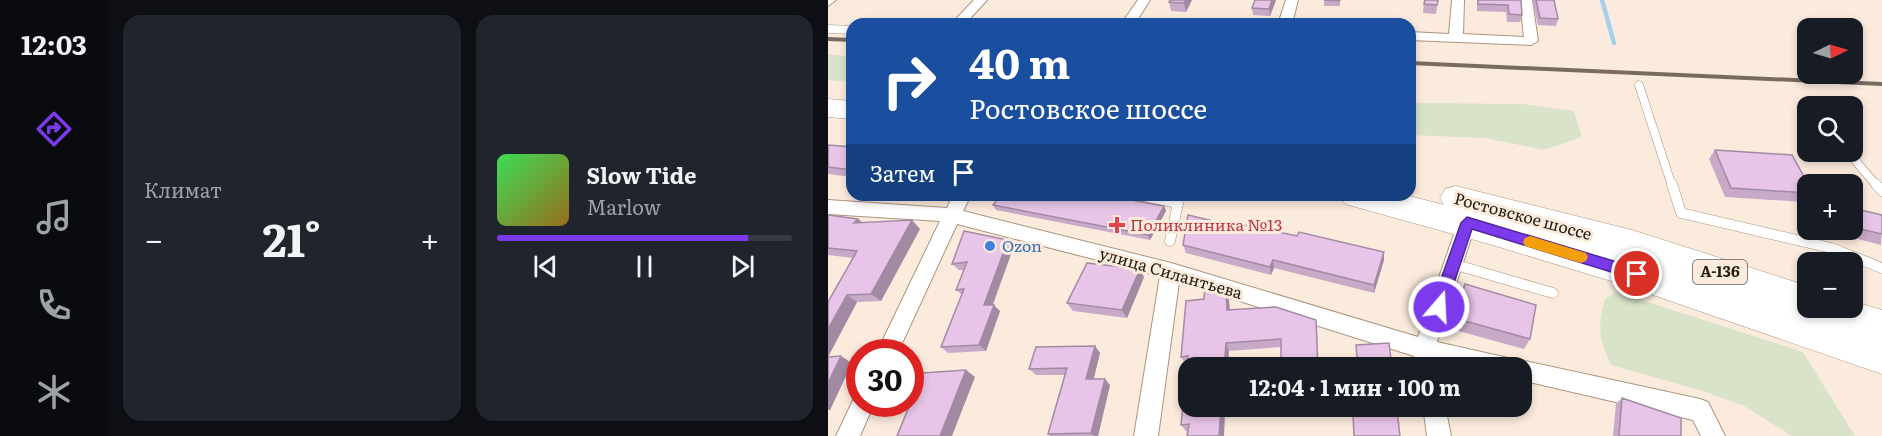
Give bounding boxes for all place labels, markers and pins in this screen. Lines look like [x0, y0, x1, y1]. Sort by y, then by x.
place label: Поликлиника №13 [1130, 212, 1283, 236]
marker: Поликлиника №13 [1108, 216, 1126, 234]
place label: Ozon [1002, 233, 1042, 257]
marker: Ozon [983, 239, 997, 253]
pin [1611, 248, 1662, 299]

